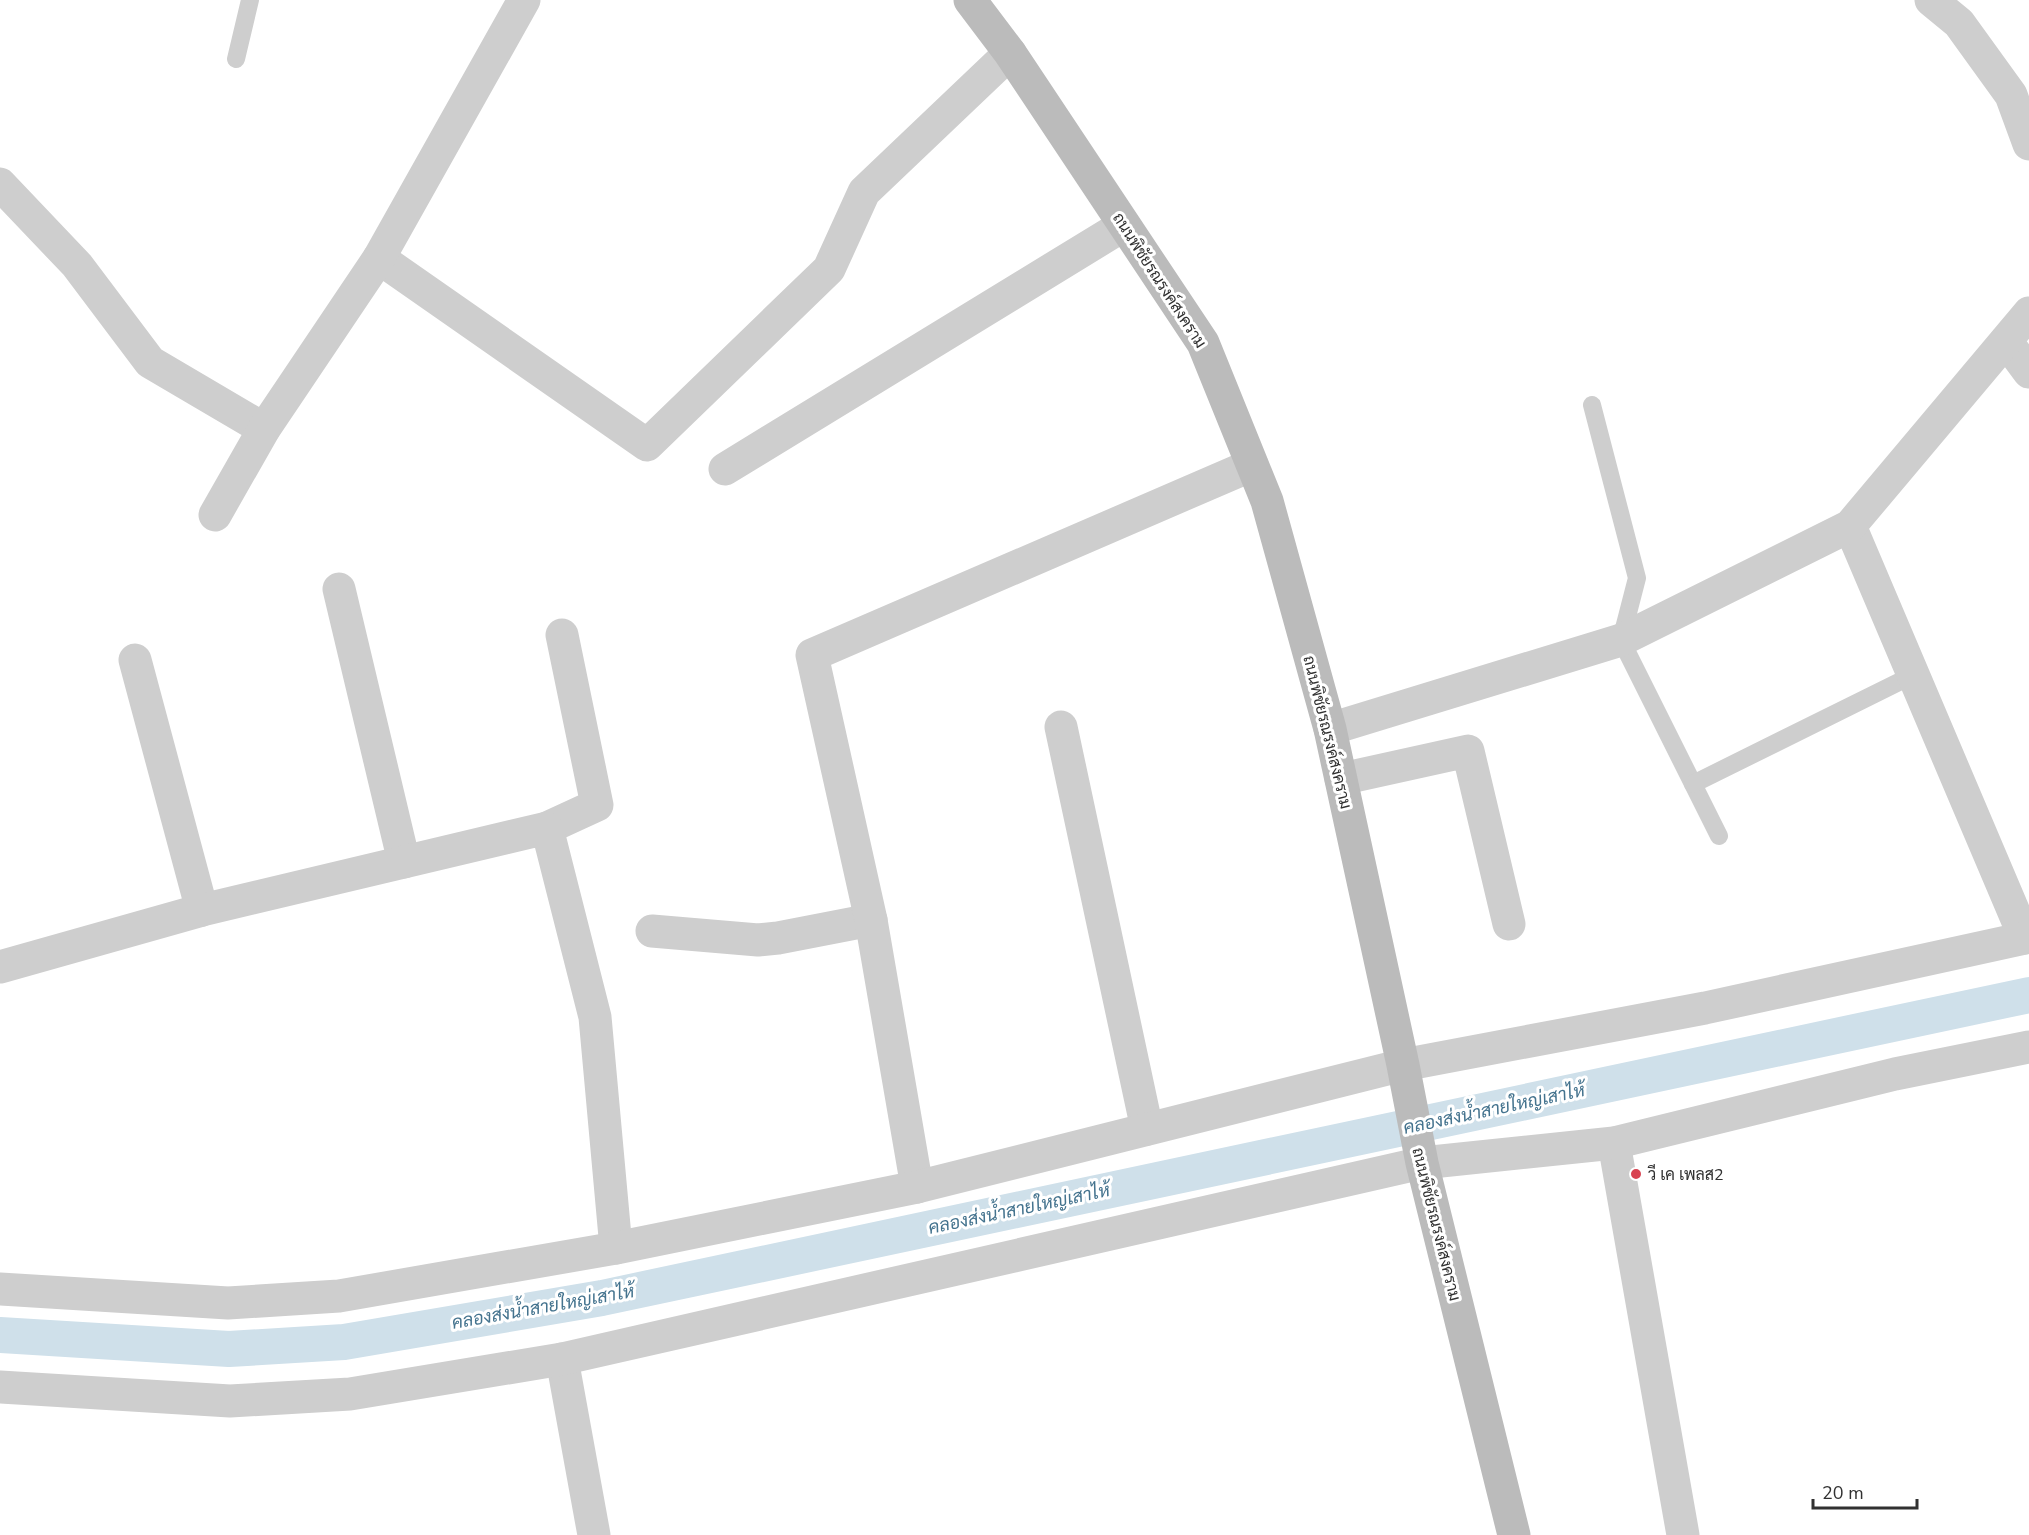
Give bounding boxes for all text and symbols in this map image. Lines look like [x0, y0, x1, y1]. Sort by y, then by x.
street label: ถนนพิชัยรณรงค์สงคราม [1107, 208, 1213, 352]
street label: ถนนพิชัยรณรงค์สงคราม [1297, 653, 1359, 811]
water label: คลองส่งน้ำสายใหญ่เสาไห้ [1400, 1074, 1590, 1140]
street label: ถนนพิชัยรณรงค์สงคราม [1406, 1145, 1468, 1303]
place label: วี เค เพลส2 [1647, 1163, 1724, 1186]
marker: วี เค เพลส2 [1629, 1167, 1643, 1181]
water label: คลองส่งน้ำสายใหญ่เสาไห้ [925, 1174, 1115, 1240]
water label: คลองส่งน้ำสายใหญ่เสาไห้ [449, 1275, 639, 1335]
scale bar [1813, 1472, 1916, 1510]
text: 20 m [1822, 1481, 1864, 1505]

